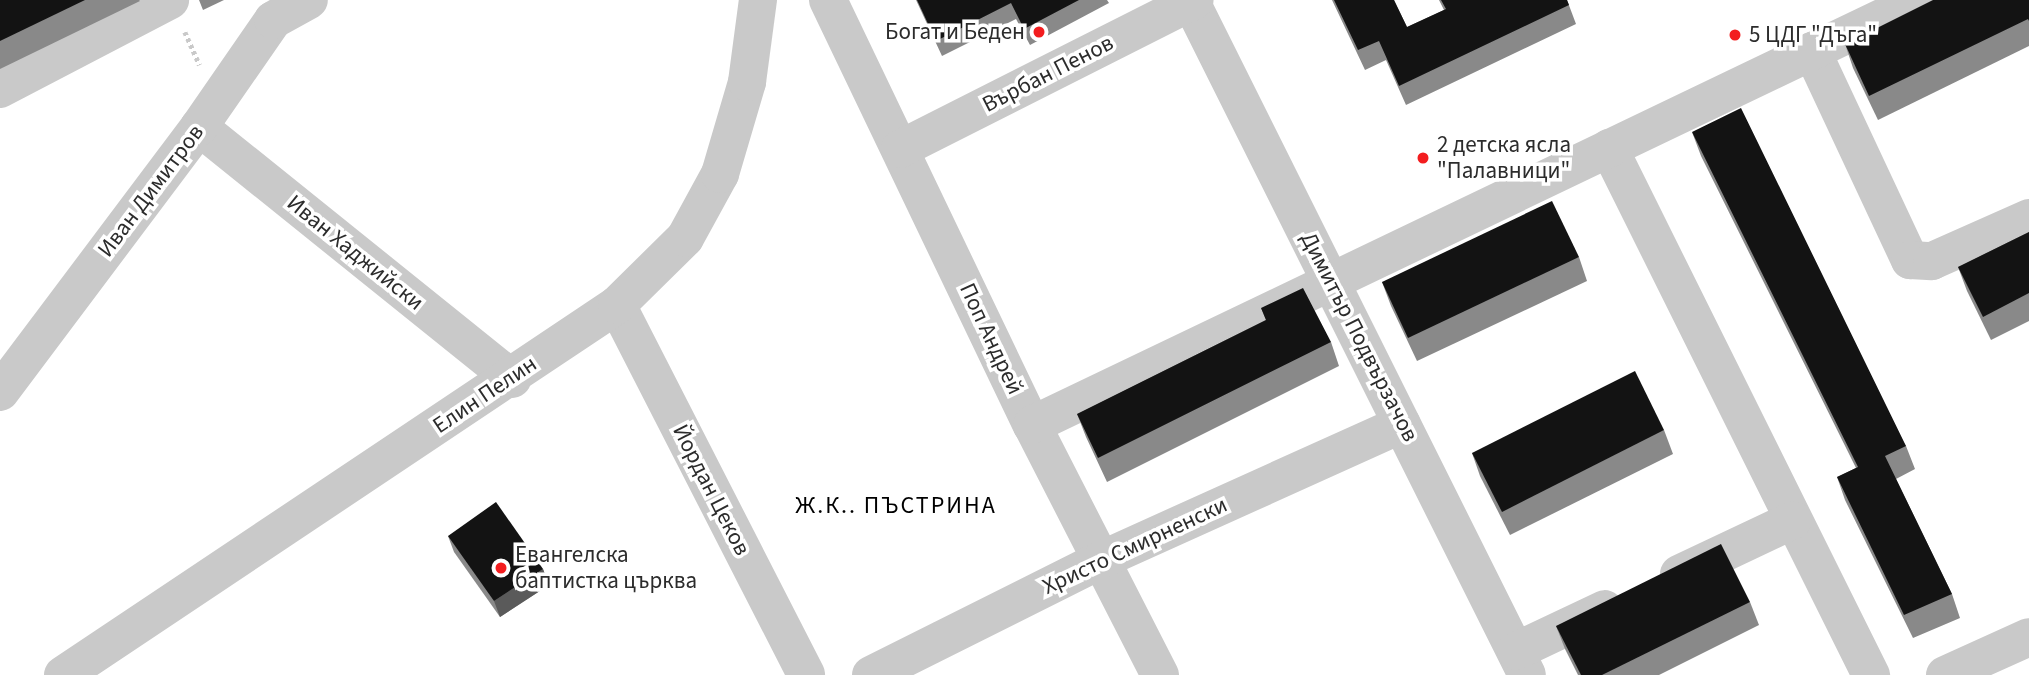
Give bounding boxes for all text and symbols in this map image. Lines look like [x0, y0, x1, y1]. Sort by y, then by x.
place label: Богат и Беден [885, 18, 1025, 46]
place label: 5 ЦДГ "Дъга" [1749, 21, 1877, 49]
marker: Богат и Беден [1031, 24, 1047, 40]
marker: 5 ЦДГ "Дъга" [1727, 27, 1743, 43]
street label: Върбан Пенов [978, 29, 1118, 119]
street label: Иван Димитров [92, 119, 210, 263]
place label: 2 детска ясла "Палавници" [1437, 131, 1571, 185]
marker: 2 детска ясла "Палавници" [1415, 150, 1431, 166]
street label: Иван Хаджийски [281, 189, 429, 317]
street label: Димитър Подвързачов [1294, 228, 1424, 446]
street label: Поп Андрей [953, 279, 1029, 399]
street label: Елин Пелин [428, 350, 542, 440]
street label: Йордан Цеков [666, 420, 756, 560]
street label: Христо Смирненски [1038, 491, 1232, 601]
district label: Ж.К.. ПЪСТРИНА [797, 492, 995, 520]
place label: Евангелска баптистка църква [515, 541, 697, 595]
marker: Евангелска баптистка църква [493, 560, 509, 576]

